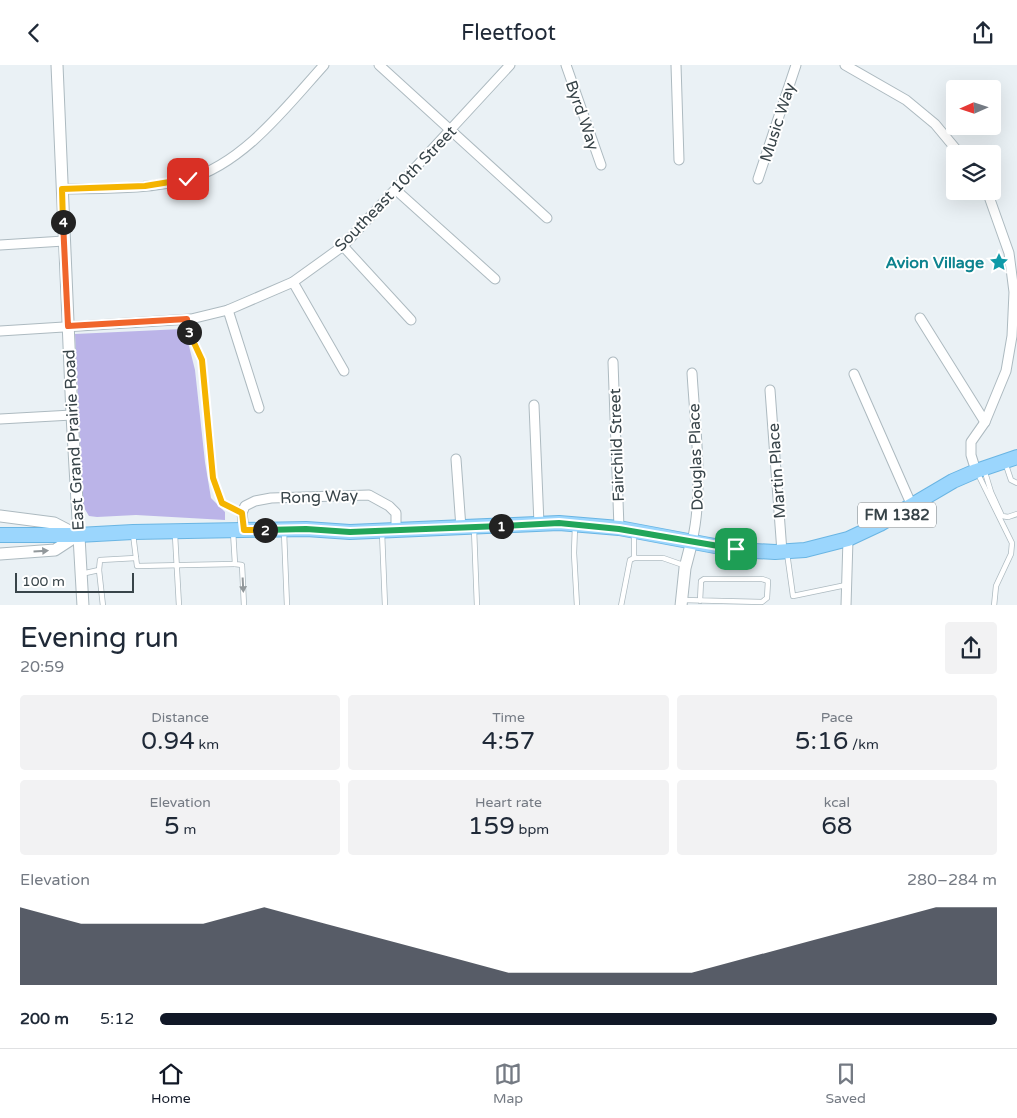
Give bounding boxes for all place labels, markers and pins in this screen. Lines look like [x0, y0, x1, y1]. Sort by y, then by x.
pin [167, 158, 209, 200]
pin: 4 [50, 209, 76, 235]
place icon: Avion Village [988, 251, 1010, 273]
place label: Avion Village [886, 253, 984, 273]
pin: 3 [176, 319, 202, 345]
pin: 1 [488, 513, 514, 539]
pin: 2 [252, 517, 278, 543]
pin [715, 528, 757, 570]

